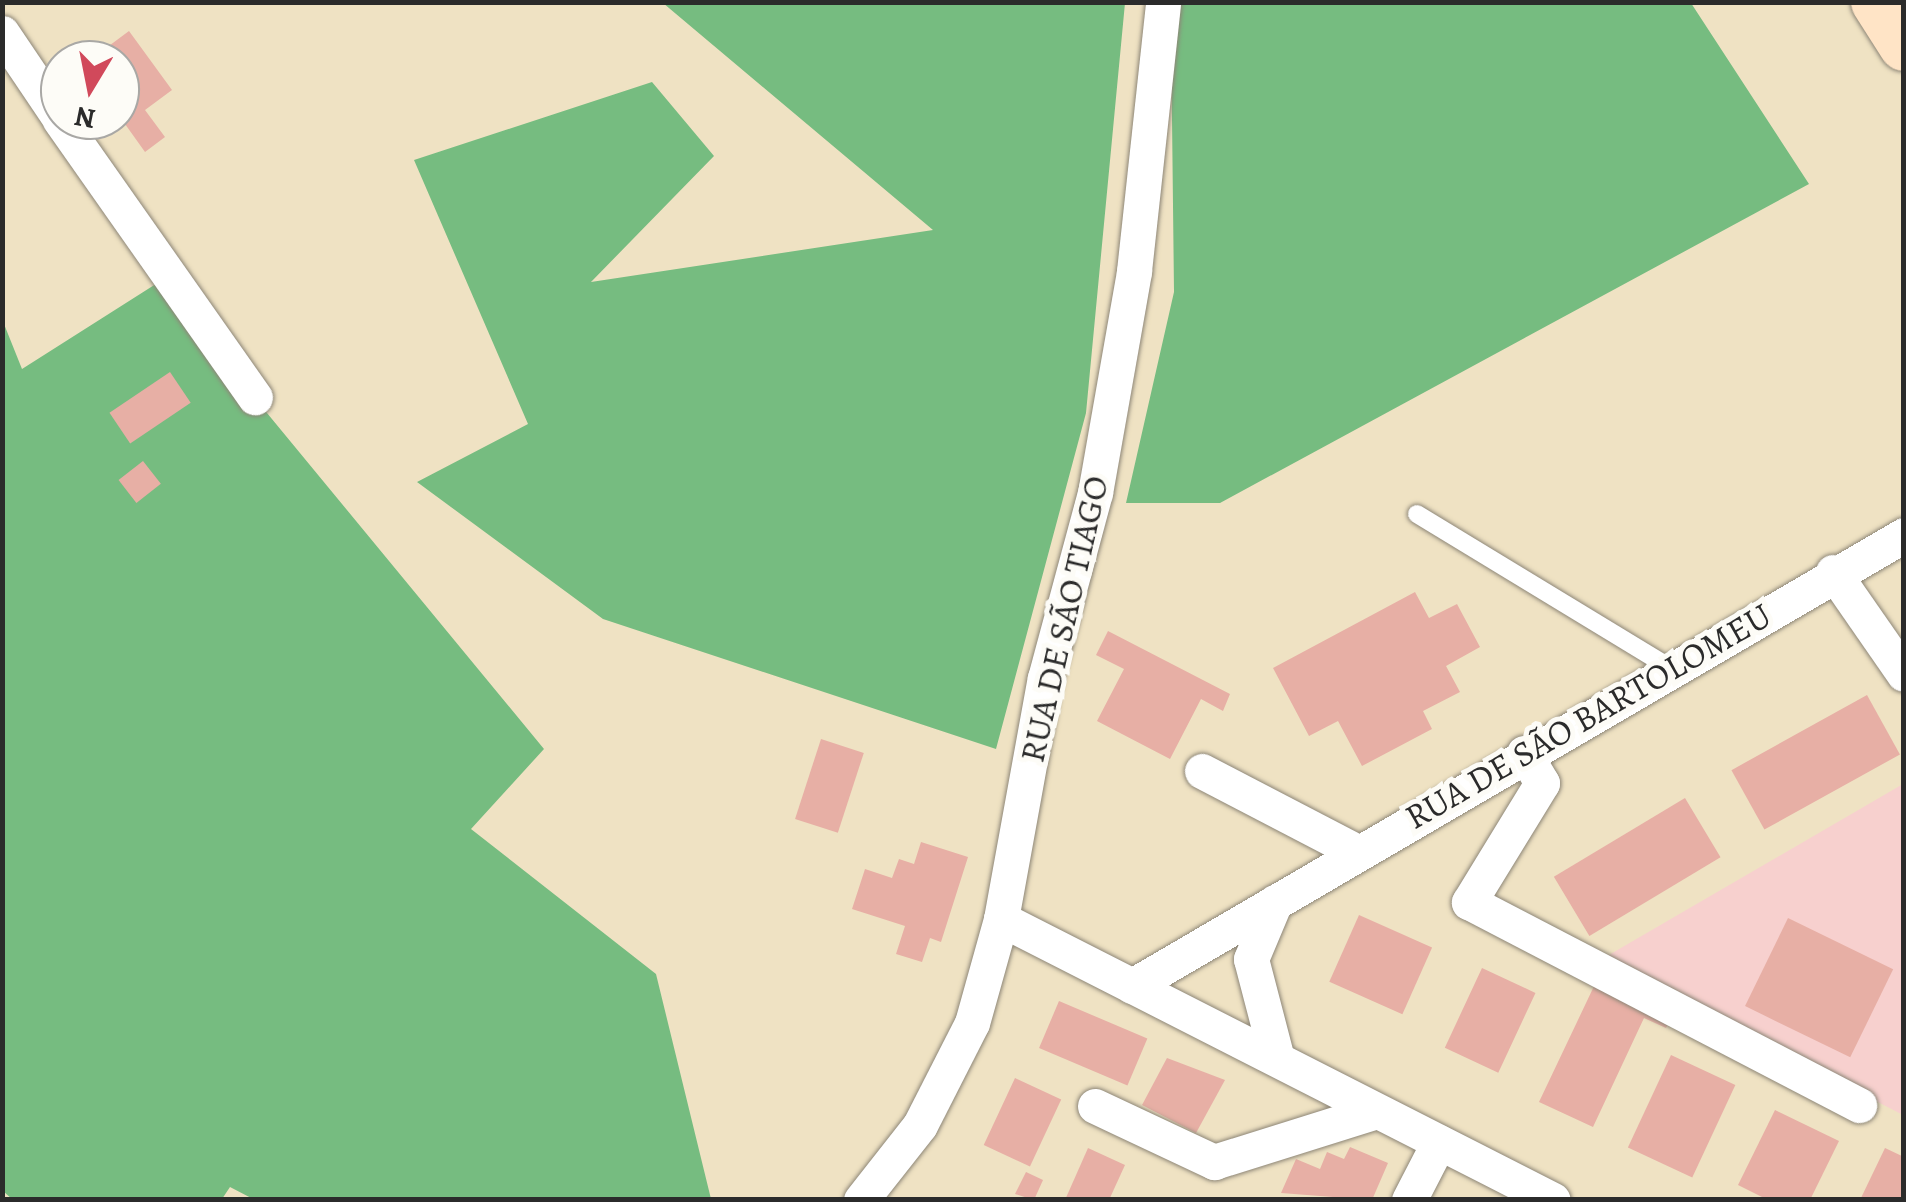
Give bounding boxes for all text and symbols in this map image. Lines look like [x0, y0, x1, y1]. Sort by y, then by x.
north arrow [40, 40, 140, 140]
text: N [72, 97, 98, 138]
street label: RUA DE SÃO TIAGO [1011, 472, 1117, 766]
street label: RUA DE SÃO BARTOLOMEU [1398, 594, 1778, 838]

